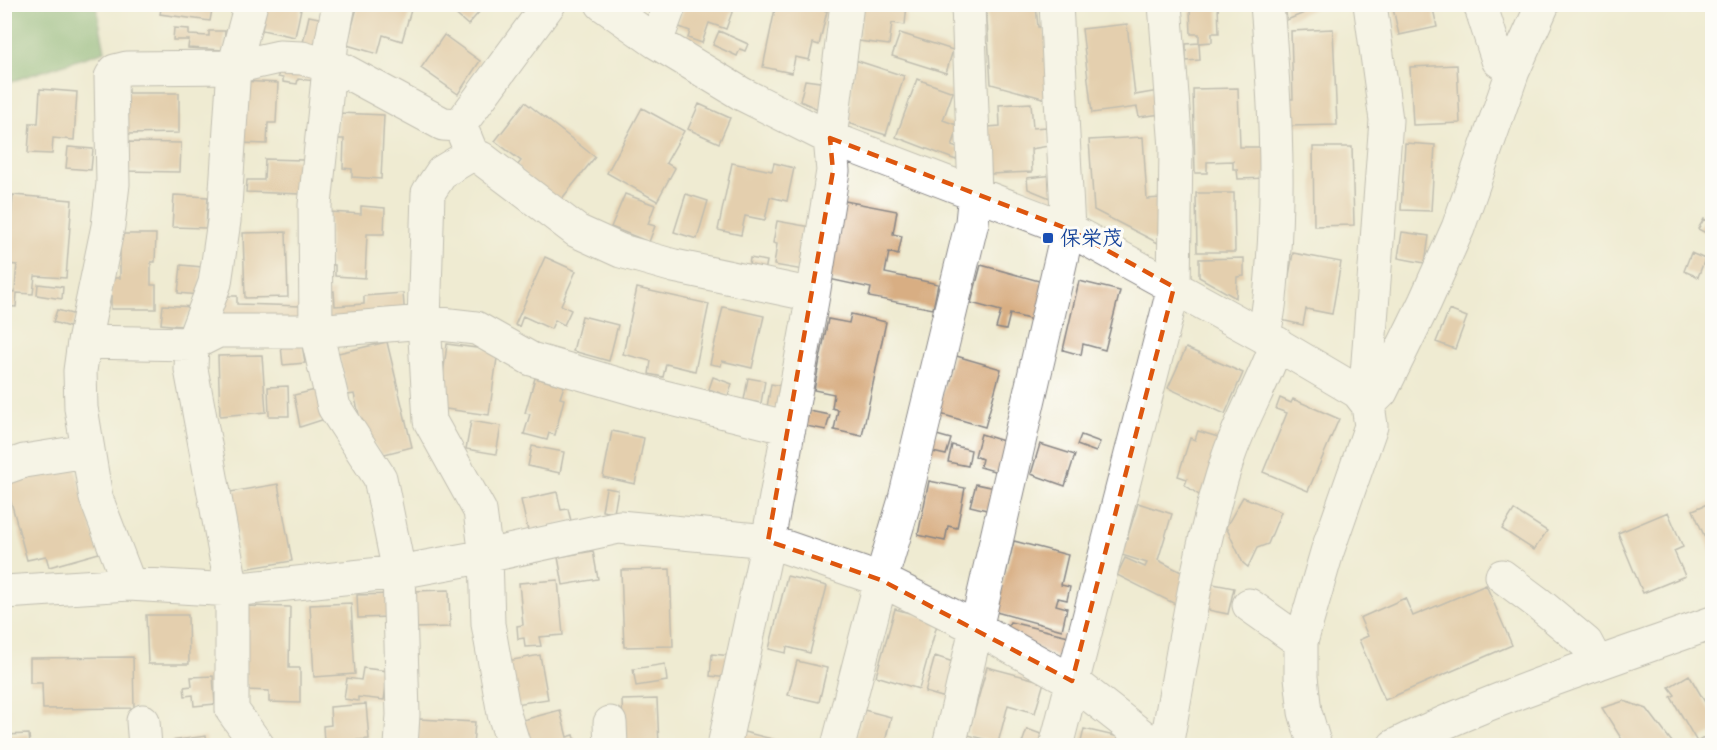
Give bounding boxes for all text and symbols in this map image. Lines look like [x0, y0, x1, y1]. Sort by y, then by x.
place label: 保栄茂 [1060, 226, 1123, 250]
marker: 保栄茂 [1041, 231, 1055, 245]

